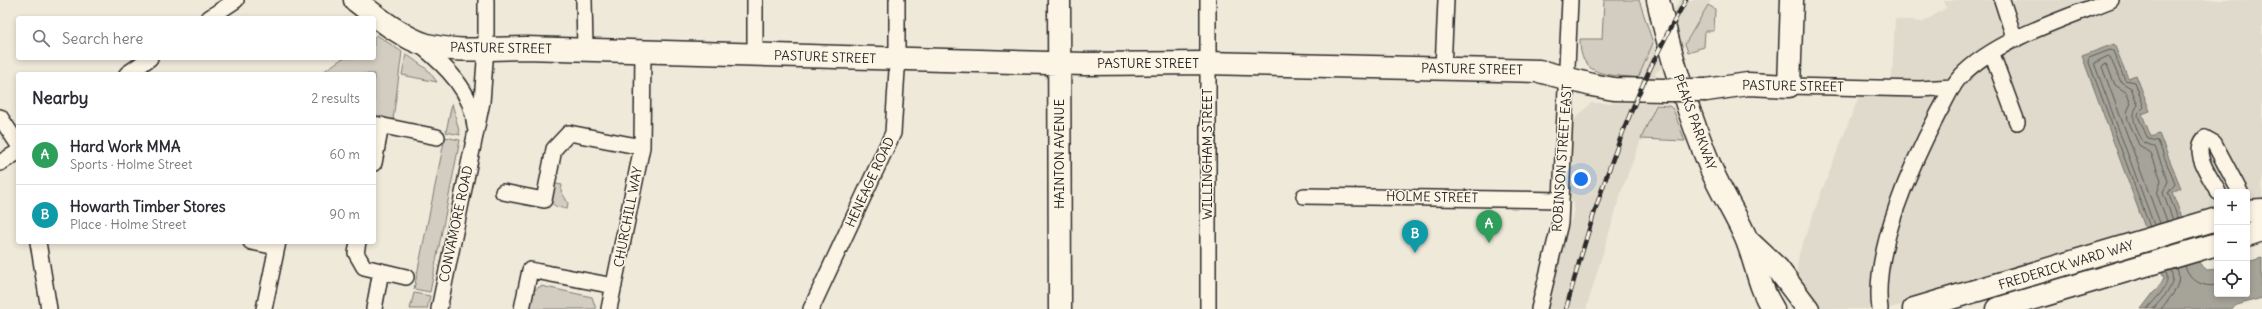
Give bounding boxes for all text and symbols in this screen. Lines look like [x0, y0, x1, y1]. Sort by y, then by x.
search box [16, 16, 376, 60]
icon: search [30, 27, 52, 49]
text: Search here [62, 29, 143, 48]
street label: PASTURE STREET [450, 39, 552, 57]
street label: PASTURE STREET [774, 47, 876, 67]
street label: PASTURE STREET [1097, 55, 1199, 72]
street label: PASTURE STREET [1421, 60, 1523, 78]
street label: PEAKS PARKWAY [1670, 72, 1720, 172]
street label: PASTURE STREET [1742, 77, 1844, 95]
street label: ROBINSON STREET EAST [1548, 83, 1576, 232]
text: Nearby [32, 87, 88, 109]
street label: WILLINGHAM STREET [1199, 88, 1216, 220]
text: 2 results [311, 90, 360, 107]
street label: HAINTON AVENUE [1051, 99, 1068, 209]
street label: HENEAGE ROAD [842, 134, 898, 230]
text: Hard Work MMA [70, 137, 181, 156]
text: A [41, 146, 49, 163]
text: 60 m [329, 146, 360, 163]
text: Sports · Holme Street [70, 156, 192, 173]
street label: CONVAMORE ROAD [435, 164, 477, 284]
street label: CHURCHILL WAY [610, 165, 646, 269]
your location [1571, 169, 1591, 189]
street label: HOLME STREET [1386, 188, 1478, 206]
map controls [2214, 189, 2250, 297]
button: + [2214, 189, 2250, 225]
text: Howarth Timber Stores [70, 197, 226, 216]
text: B [41, 206, 49, 223]
text: 90 m [329, 206, 360, 223]
pin: A [1476, 210, 1502, 243]
text: Place · Holme Street [70, 216, 186, 233]
pin: B [1402, 220, 1428, 253]
button: − [2214, 225, 2250, 261]
street label: FREDERICK WARD WAY [1996, 236, 2136, 294]
button: locate [2214, 261, 2250, 297]

